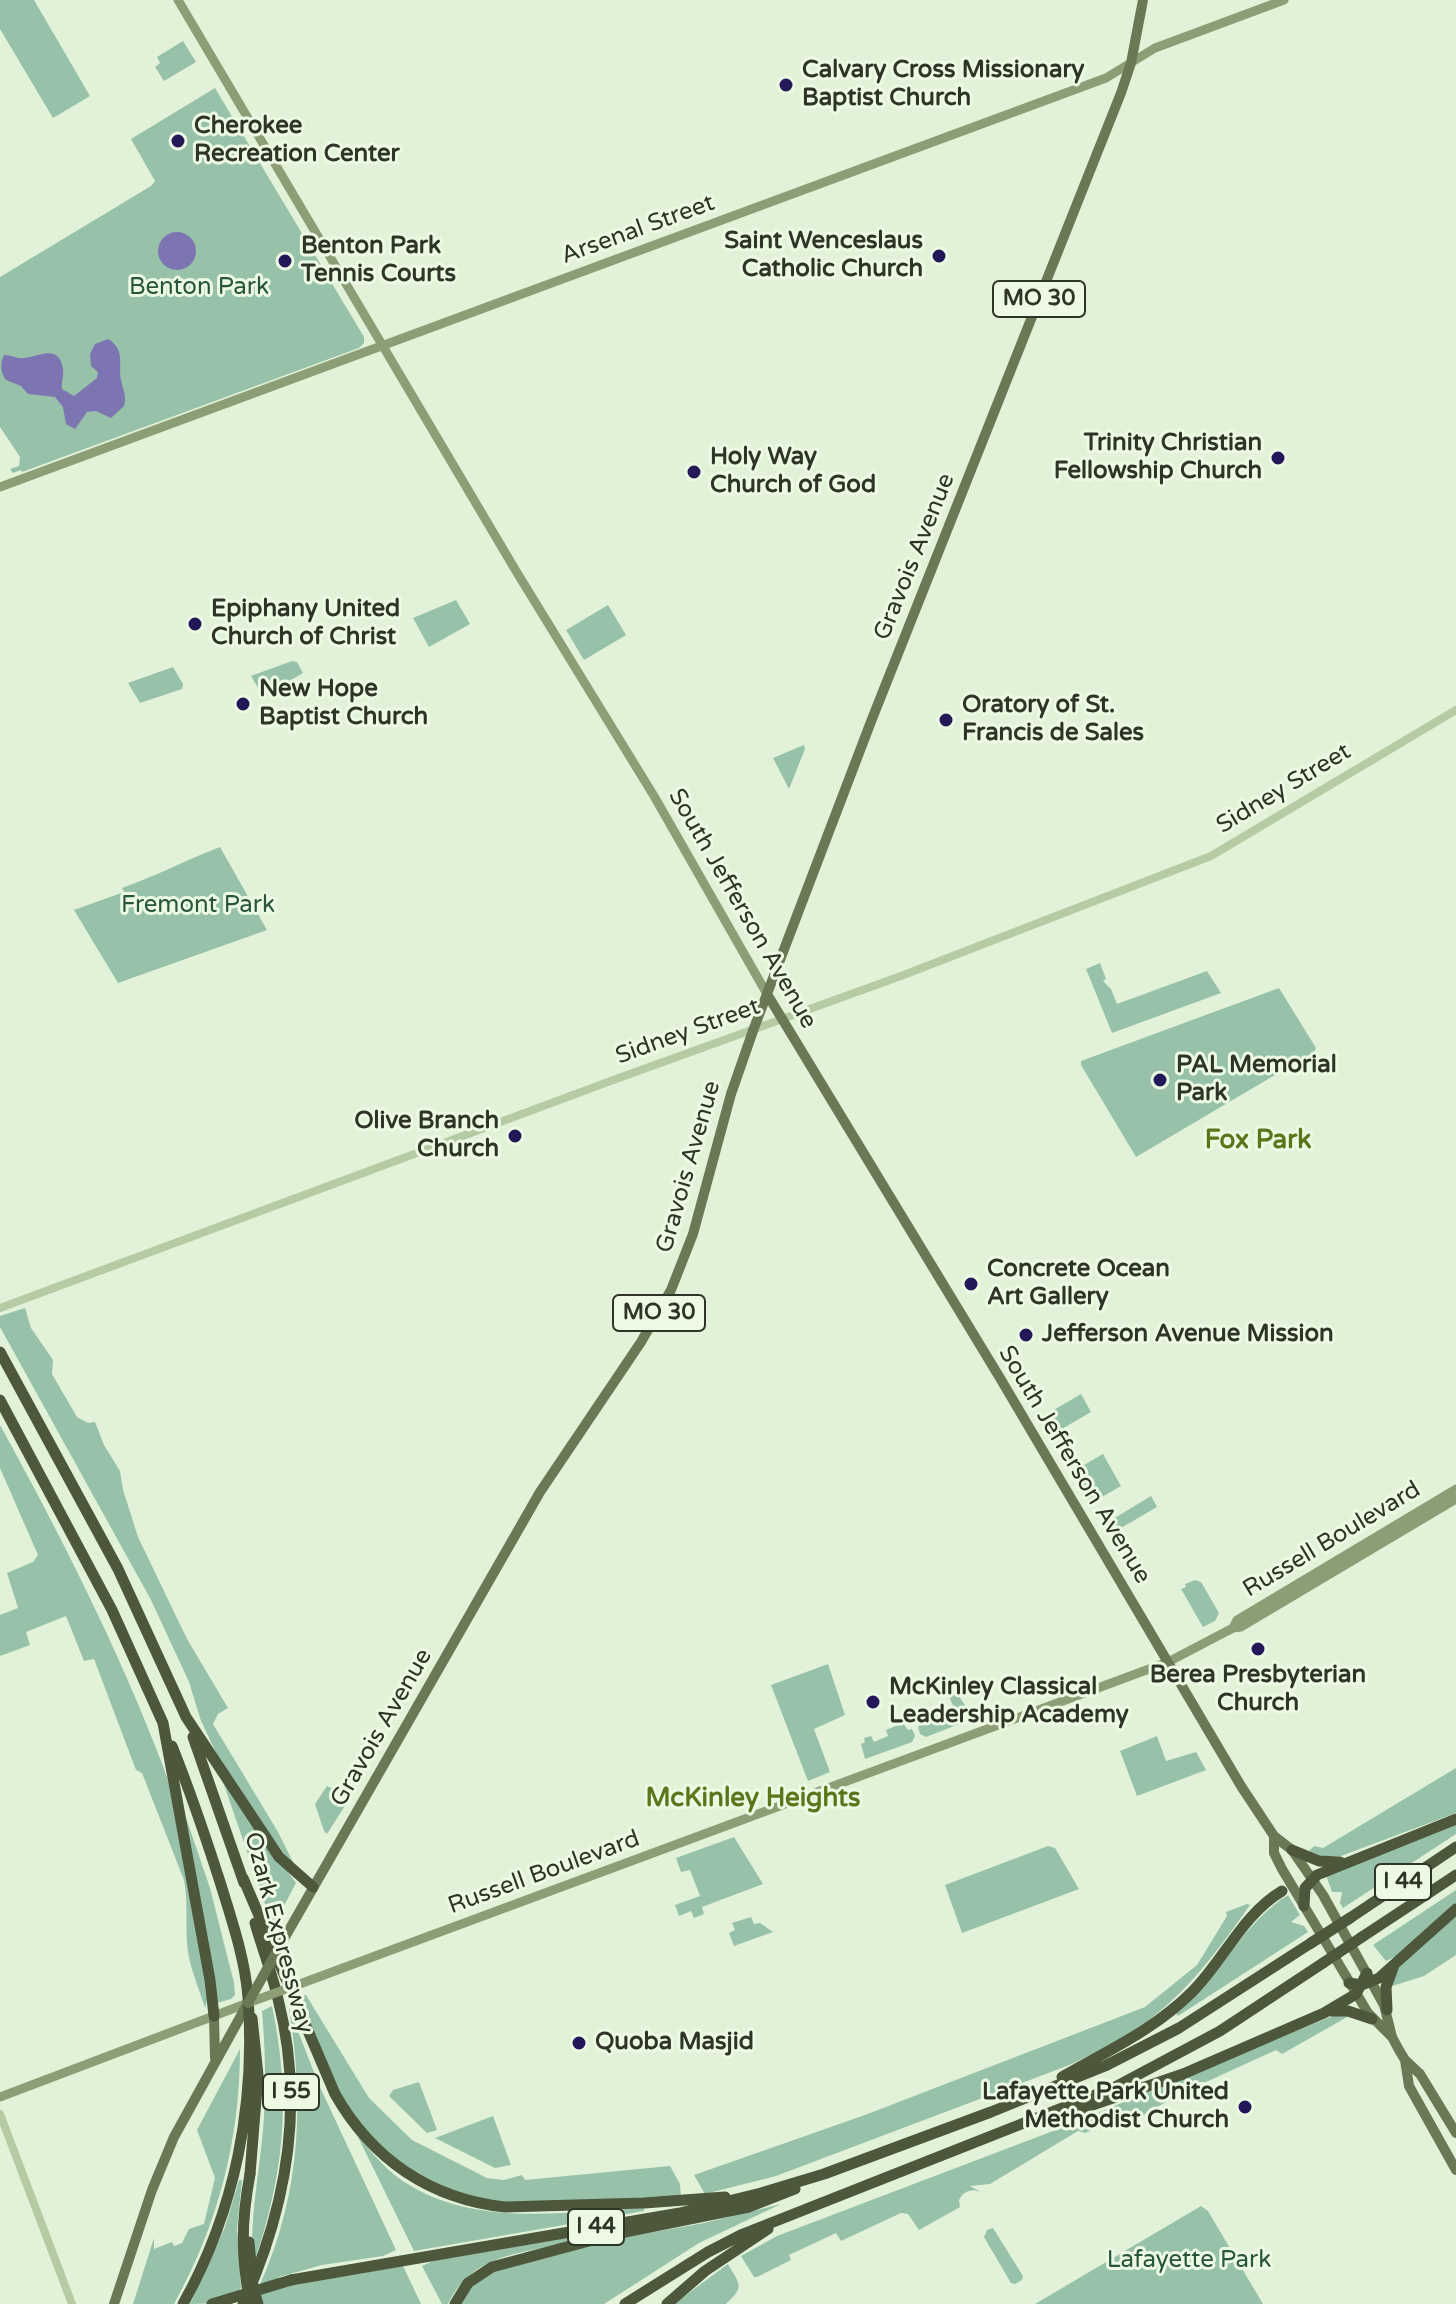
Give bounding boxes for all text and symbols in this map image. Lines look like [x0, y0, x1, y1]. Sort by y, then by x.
place label: Calvary Cross Missionary Baptist Church [802, 57, 1084, 113]
marker: Calvary Cross Missionary Baptist Church [777, 76, 795, 94]
place label: Cherokee Recreation Center [194, 113, 400, 169]
marker: Cherokee Recreation Center [169, 132, 187, 150]
street label: Arsenal Street [557, 189, 719, 271]
place label: Saint Wenceslaus Catholic Church [724, 228, 923, 284]
place label: Benton Park Tennis Courts [301, 233, 456, 289]
marker: Saint Wenceslaus Catholic Church [930, 247, 948, 265]
marker: Benton Park Tennis Courts [276, 252, 294, 270]
park label: Benton Park [129, 274, 269, 302]
road number: MO 30 [993, 281, 1085, 317]
place label: Trinity Christian Fellowship Church [1054, 430, 1262, 486]
place label: Holy Way Church of God [710, 444, 876, 500]
marker: Trinity Christian Fellowship Church [1269, 449, 1287, 467]
marker: Holy Way Church of God [685, 463, 703, 481]
street label: Gravois Avenue [868, 469, 962, 645]
place label: Epiphany United Church of Christ [211, 596, 400, 652]
marker: Epiphany United Church of Christ [186, 615, 204, 633]
place label: New Hope Baptist Church [259, 676, 428, 732]
place label: Oratory of St. Francis de Sales [962, 692, 1144, 748]
marker: New Hope Baptist Church [234, 695, 252, 713]
marker: Oratory of St. Francis de Sales [937, 711, 955, 729]
street label: Sidney Street [1212, 738, 1356, 840]
street label: South Jefferson Avenue [661, 784, 823, 1034]
park label: Fremont Park [121, 892, 275, 920]
street label: Sidney Street [612, 993, 764, 1071]
place label: PAL Memorial Park [1176, 1052, 1337, 1108]
marker: PAL Memorial Park [1151, 1071, 1169, 1089]
street label: Gravois Avenue [651, 1078, 727, 1256]
place label: Olive Branch Church [354, 1108, 499, 1164]
district label: Fox Park [1205, 1125, 1311, 1157]
marker: Olive Branch Church [506, 1127, 524, 1145]
place label: Concrete Ocean Art Gallery [987, 1256, 1170, 1312]
marker: Concrete Ocean Art Gallery [962, 1275, 980, 1293]
road number: MO 30 [613, 1295, 705, 1331]
place label: Jefferson Avenue Mission [1042, 1321, 1334, 1349]
marker: Jefferson Avenue Mission [1017, 1326, 1035, 1344]
street label: South Jefferson Avenue [992, 1341, 1156, 1589]
street label: Russell Boulevard [1238, 1476, 1426, 1604]
marker: Berea Presbyterian Church [1249, 1640, 1267, 1658]
street label: Gravois Avenue [325, 1644, 439, 1812]
place label: Berea Presbyterian Church [1150, 1662, 1366, 1718]
place label: McKinley Classical Leadership Academy [889, 1674, 1129, 1730]
marker: McKinley Classical Leadership Academy [864, 1693, 882, 1711]
district label: McKinley Heights [646, 1783, 860, 1815]
street label: Russell Boulevard [444, 1825, 644, 1921]
street label: Ozark Expressway [237, 1829, 319, 2037]
road number: I 44 [1375, 1864, 1431, 1900]
place label: Quoba Masjid [595, 2029, 754, 2057]
marker: Quoba Masjid [570, 2034, 588, 2052]
road number: I 55 [263, 2074, 319, 2110]
place label: Lafayette Park United Methodist Church [982, 2079, 1229, 2135]
marker: Lafayette Park United Methodist Church [1236, 2098, 1254, 2116]
road number: I 44 [568, 2209, 624, 2245]
park label: Lafayette Park [1107, 2247, 1271, 2275]

